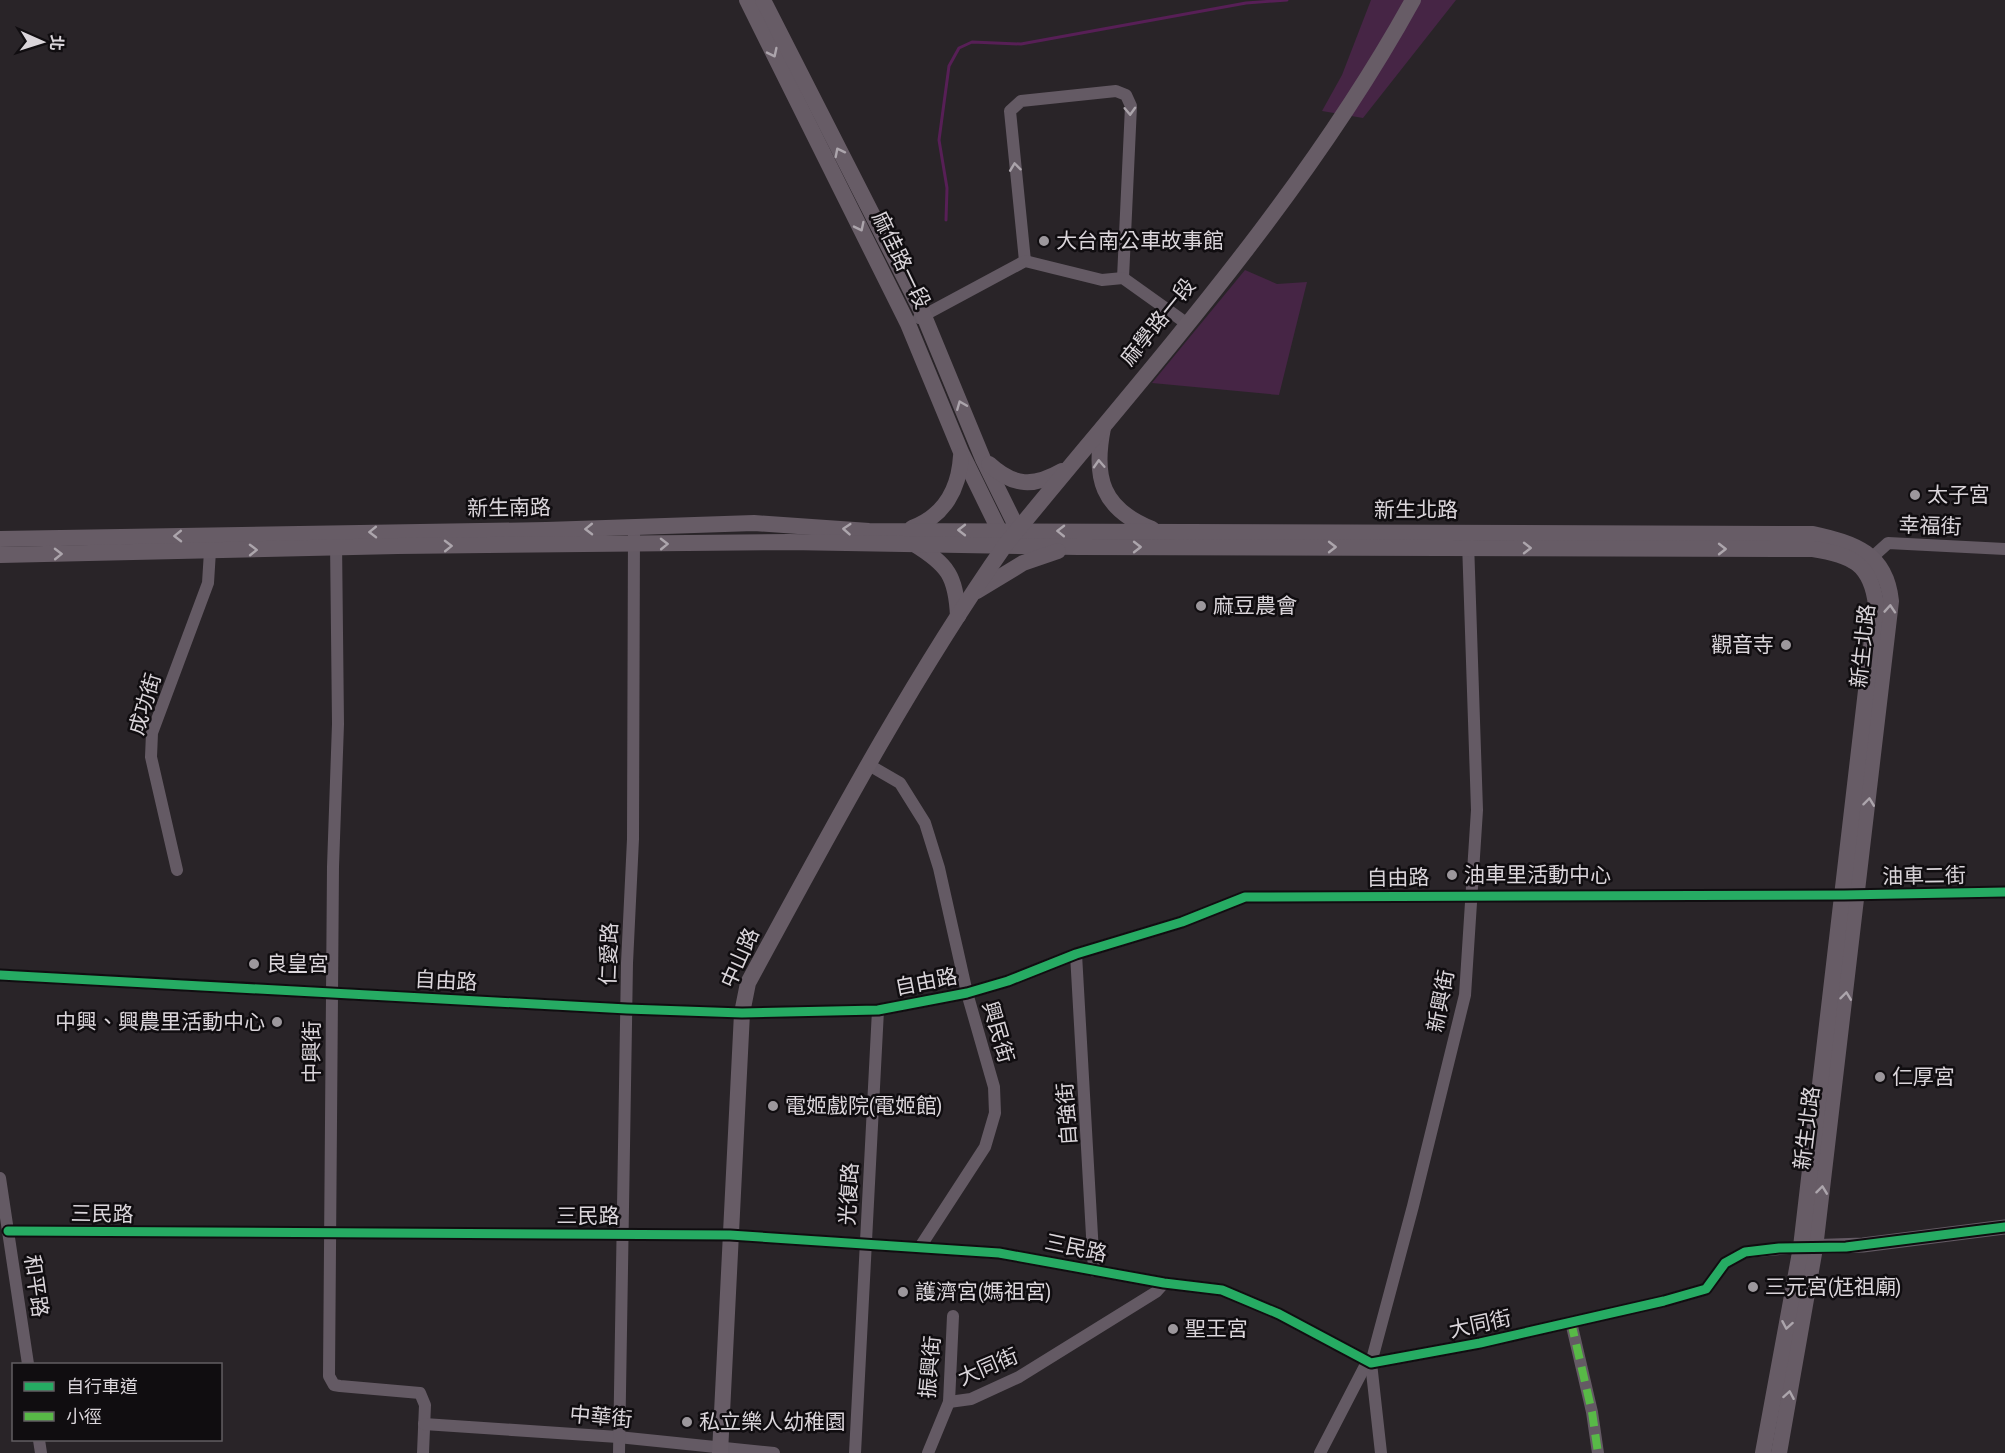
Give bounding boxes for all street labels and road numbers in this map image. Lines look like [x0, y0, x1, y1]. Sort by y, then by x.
street label: 麻佳路一段 [868, 207, 936, 312]
street label: 麻學路一段 [1115, 273, 1200, 370]
street label: 新生南路 [467, 494, 551, 520]
street label: 新生北路 [1374, 497, 1458, 521]
street label: 幸福街 [1898, 512, 1962, 538]
street label: 新生北路 [1846, 603, 1878, 689]
street label: 成功街 [123, 670, 165, 737]
street label: 油車二街 [1882, 862, 1966, 888]
street label: 自由路 [1366, 864, 1430, 890]
street label: 仁愛路 [595, 922, 621, 986]
street label: 中山路 [715, 924, 763, 991]
street label: 自由路 [893, 963, 959, 999]
street label: 自由路 [414, 966, 478, 994]
street label: 新興街 [1422, 968, 1458, 1034]
street label: 興民街 [979, 998, 1019, 1065]
street label: 中興街 [299, 1021, 323, 1084]
street label: 自強街 [1052, 1082, 1080, 1146]
street label: 新生北路 [1789, 1085, 1823, 1171]
street label: 光復路 [834, 1162, 862, 1226]
street label: 三民路 [70, 1200, 134, 1226]
street label: 三民路 [557, 1203, 620, 1227]
street label: 三民路 [1043, 1229, 1110, 1265]
street label: 和平路 [21, 1253, 53, 1319]
street label: 大同街 [1446, 1305, 1513, 1341]
street label: 振興街 [914, 1334, 944, 1399]
street label: 大同街 [954, 1343, 1021, 1389]
street label: 中華街 [569, 1401, 634, 1431]

